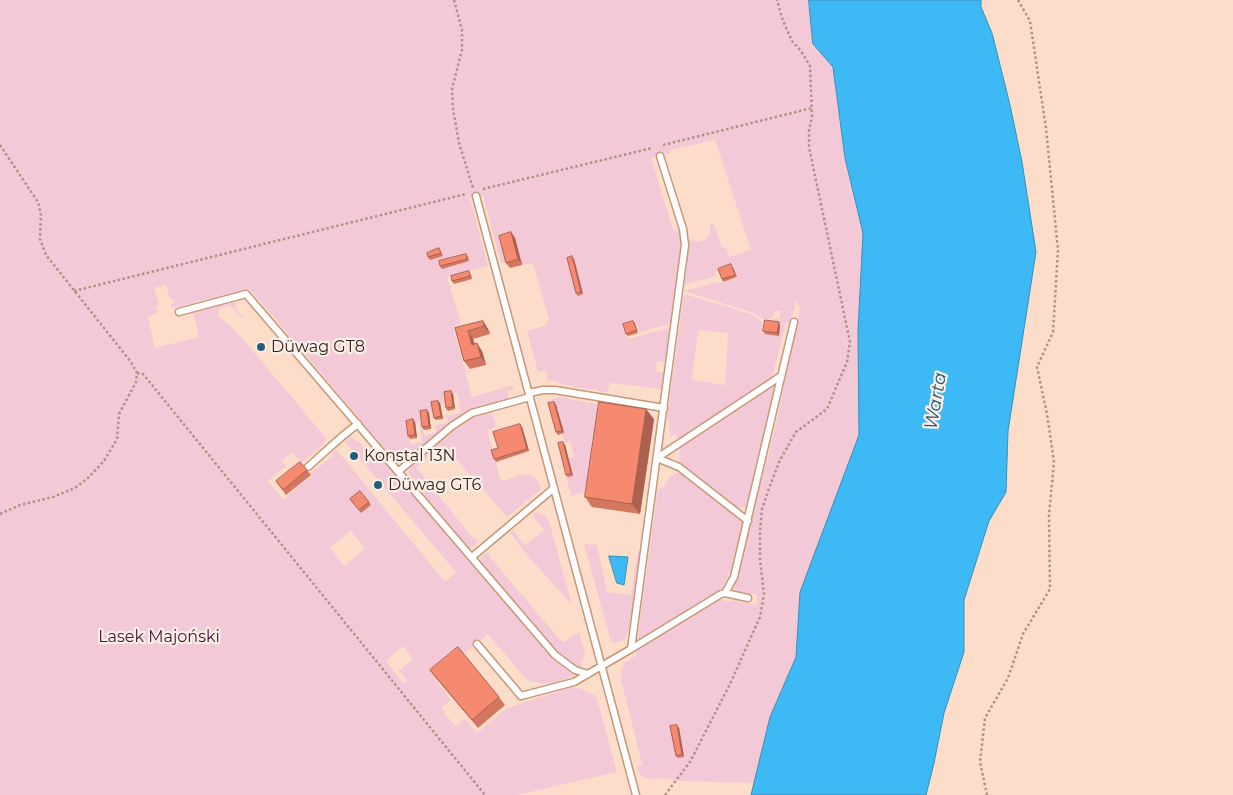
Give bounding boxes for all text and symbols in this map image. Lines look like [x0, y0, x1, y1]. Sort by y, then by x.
place label: Düwag GT8 [271, 337, 365, 357]
marker: Düwag GT8 [255, 341, 267, 353]
water label: Warta [920, 371, 952, 431]
place label: Konstal 13N [364, 446, 456, 466]
marker: Konstal 13N [348, 450, 360, 462]
place label: Düwag GT6 [388, 475, 481, 495]
marker: Düwag GT6 [372, 479, 384, 491]
park label: Lasek Majoński [98, 627, 220, 647]

